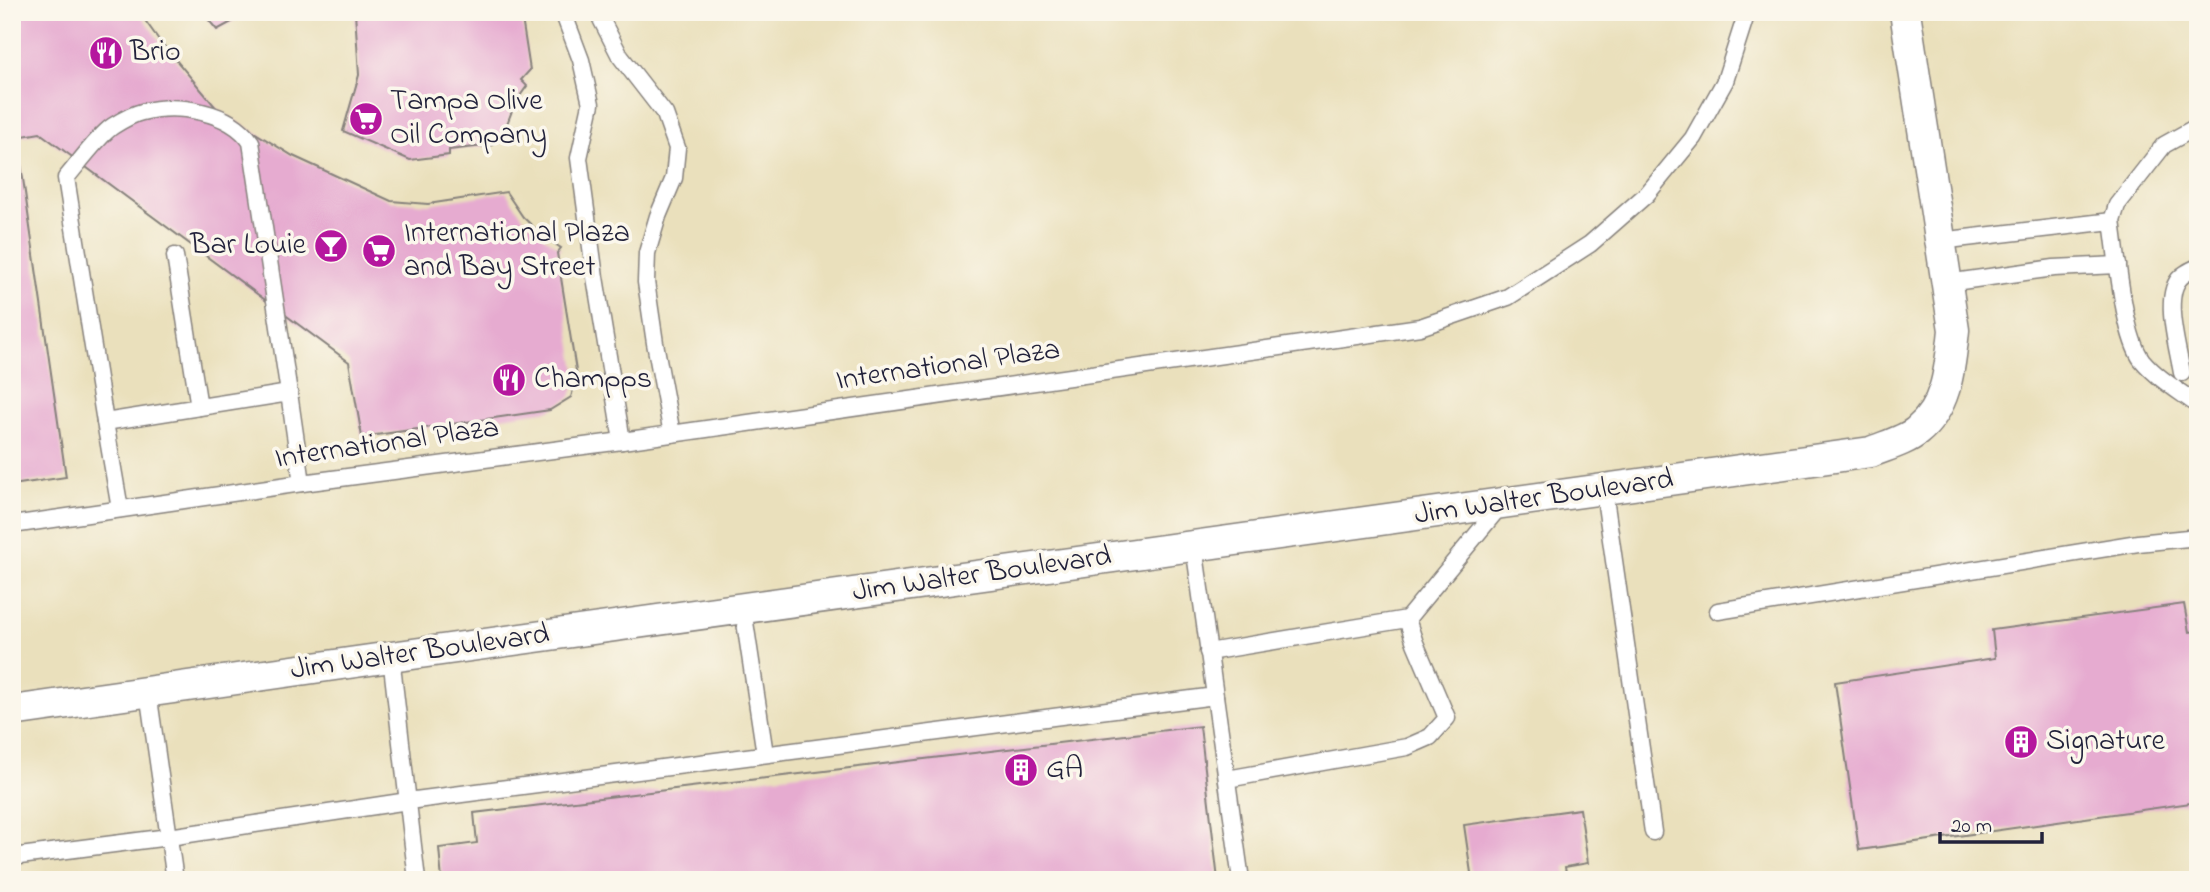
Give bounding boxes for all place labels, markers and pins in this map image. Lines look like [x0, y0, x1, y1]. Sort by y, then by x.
place label: Brio [129, 31, 181, 75]
restaurant icon: Brio [87, 34, 125, 72]
place label: Tampa Olive Oil Company [390, 80, 547, 158]
supermarket icon: Tampa Olive Oil Company [347, 100, 385, 138]
place label: International Plaza and Bay Street [404, 212, 630, 290]
place label: Bar Louie [189, 224, 307, 268]
bar icon: Bar Louie [312, 227, 350, 265]
supermarket icon: International Plaza and Bay Street [360, 232, 398, 270]
place label: Champps [534, 358, 652, 402]
restaurant icon: Champps [490, 361, 528, 399]
place label: Signature [2046, 720, 2166, 764]
building icon: Signature [2002, 723, 2040, 761]
place label: GA [1046, 748, 1083, 792]
building icon: GA [1002, 751, 1040, 789]

